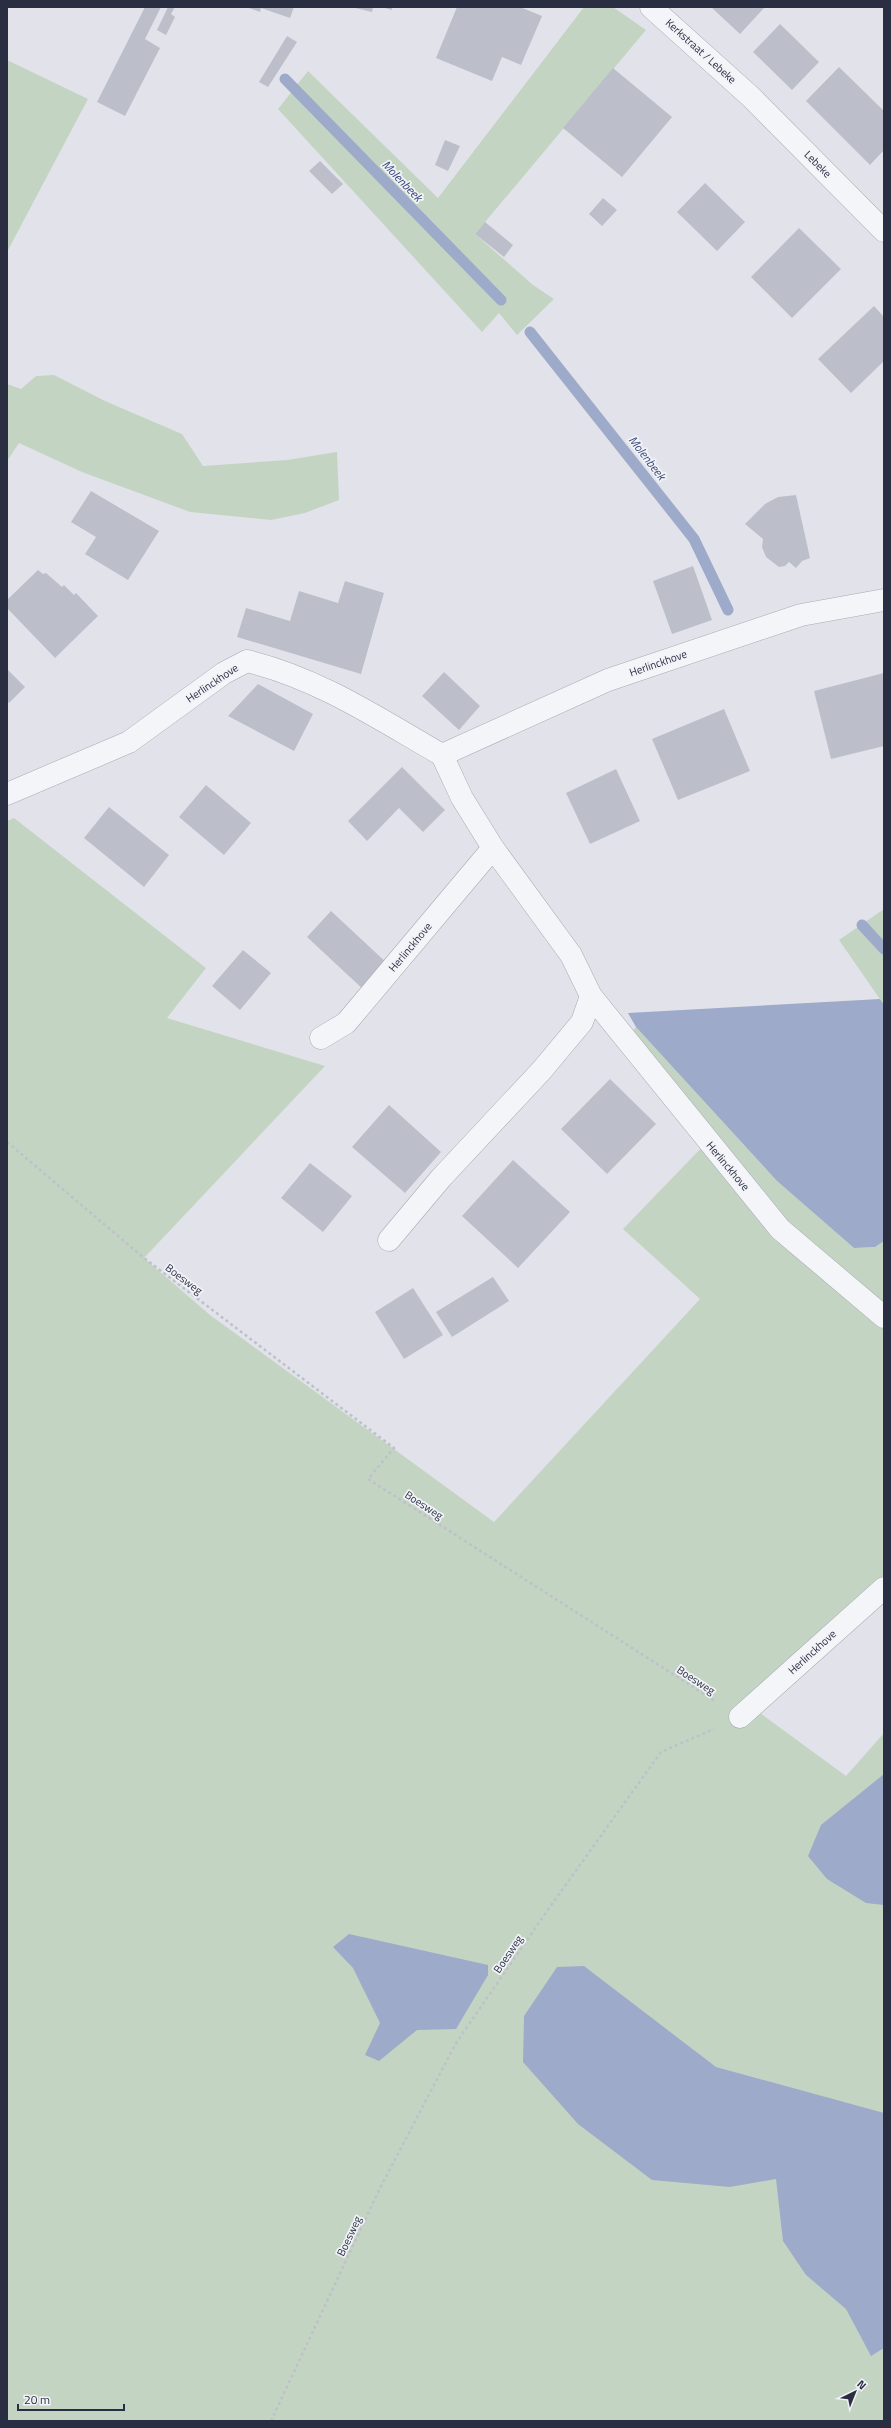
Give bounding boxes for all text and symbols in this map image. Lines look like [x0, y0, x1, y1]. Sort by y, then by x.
street label: Kerkstraat / Lebeke [662, 15, 740, 88]
street label: Lebeke [801, 147, 836, 182]
water label: Molenbeek [378, 155, 428, 207]
water label: Molenbeek [624, 431, 672, 485]
street label: Herlinckhove [627, 646, 689, 680]
street label: Herlinckhove [183, 659, 242, 706]
street label: Herlinckhove [385, 919, 436, 975]
street label: Herlinckhove [703, 1138, 754, 1194]
street label: Boesweg [162, 1260, 206, 1298]
street label: Boesweg [402, 1487, 447, 1524]
street label: Herlinckhove [784, 1626, 840, 1678]
street label: Boesweg [674, 1662, 719, 1699]
street label: Boesweg [489, 1932, 527, 1976]
street label: Boesweg [333, 2213, 365, 2259]
north arrow [835, 2372, 875, 2412]
text: N [854, 2376, 870, 2393]
scale bar [18, 2386, 124, 2412]
text: 20 m [24, 2390, 50, 2409]

